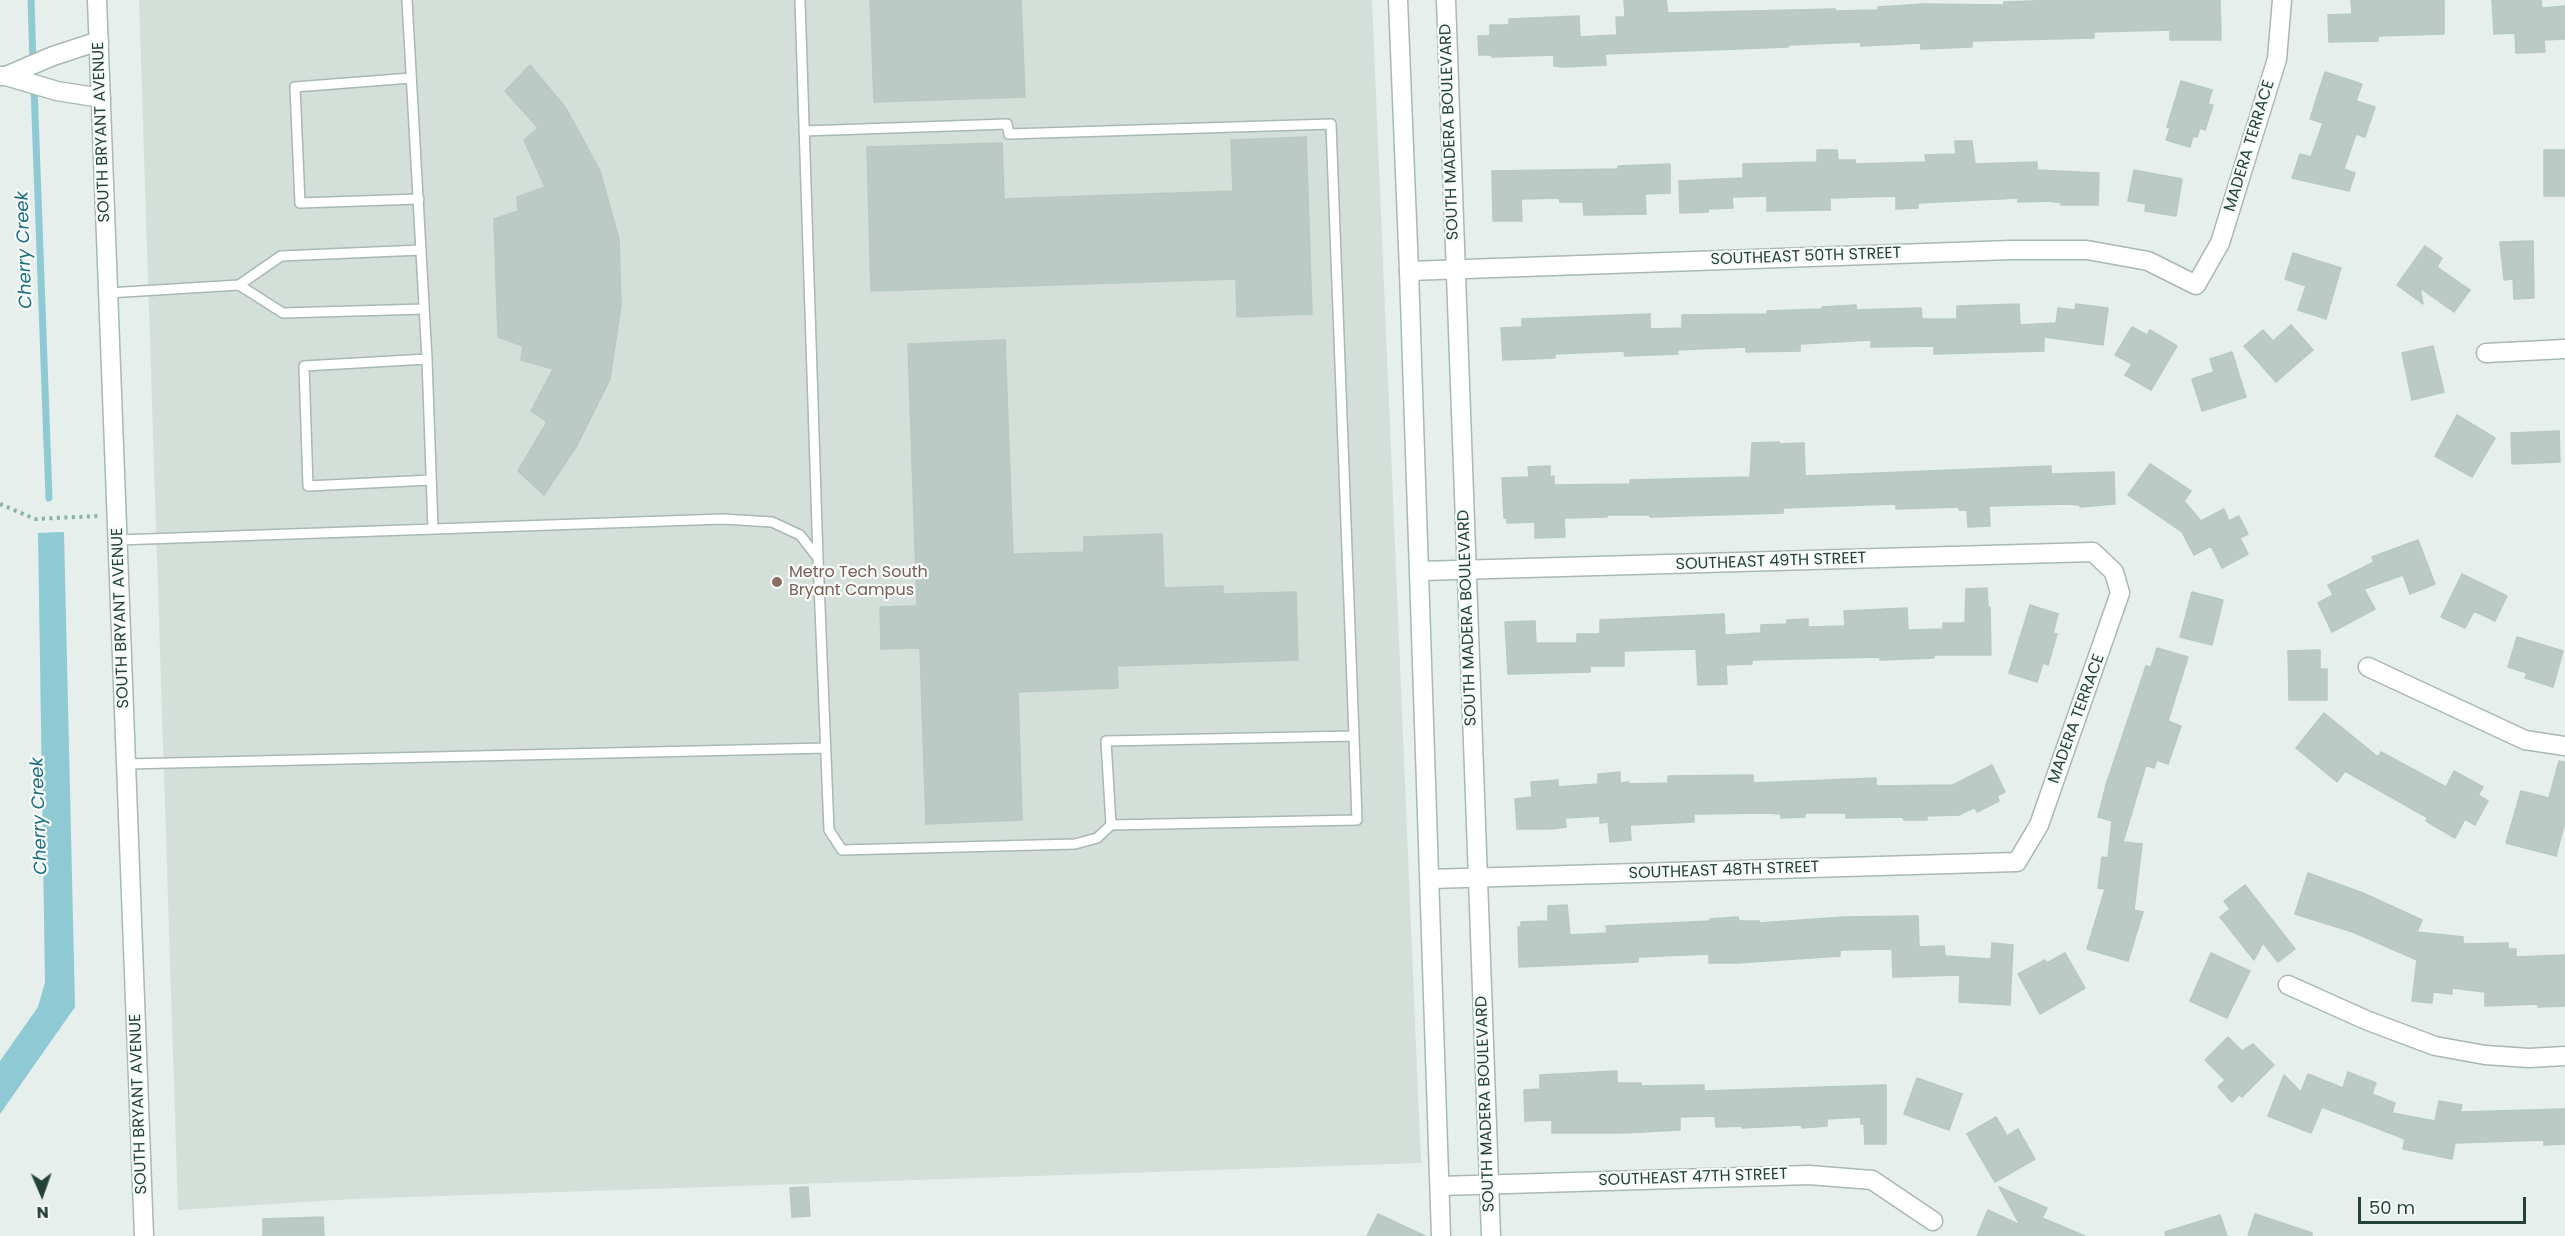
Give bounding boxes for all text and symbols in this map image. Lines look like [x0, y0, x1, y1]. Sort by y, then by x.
street label: SOUTH MADERA BOULEVARD [1437, 23, 1463, 241]
street label: SOUTH BRYANT AVENUE [89, 41, 115, 223]
street label: MADERA TERRACE [2221, 78, 2279, 214]
water label: Cherry Creek [12, 191, 38, 309]
street label: SOUTHEAST 50TH STREET [1710, 244, 1902, 270]
street label: SOUTH MADERA BOULEVARD [1455, 509, 1481, 727]
street label: SOUTH BRYANT AVENUE [108, 527, 134, 709]
street label: SOUTHEAST 49TH STREET [1675, 549, 1867, 575]
place label: Metro Tech South Bryant Campus [789, 563, 928, 601]
marker: Metro Tech South Bryant Campus [770, 575, 784, 589]
street label: MADERA TERRACE [2045, 652, 2109, 786]
water label: Cherry Creek [27, 757, 53, 875]
street label: SOUTHEAST 48TH STREET [1628, 858, 1820, 884]
street label: SOUTH MADERA BOULEVARD [1473, 995, 1499, 1213]
street label: SOUTH BRYANT AVENUE [126, 1013, 152, 1195]
north arrow [12, 1164, 72, 1224]
street label: SOUTHEAST 47TH STREET [1598, 1165, 1788, 1191]
scale bar [2361, 1185, 2529, 1223]
text: 50 m [2369, 1195, 2415, 1220]
text: N [36, 1201, 49, 1224]

